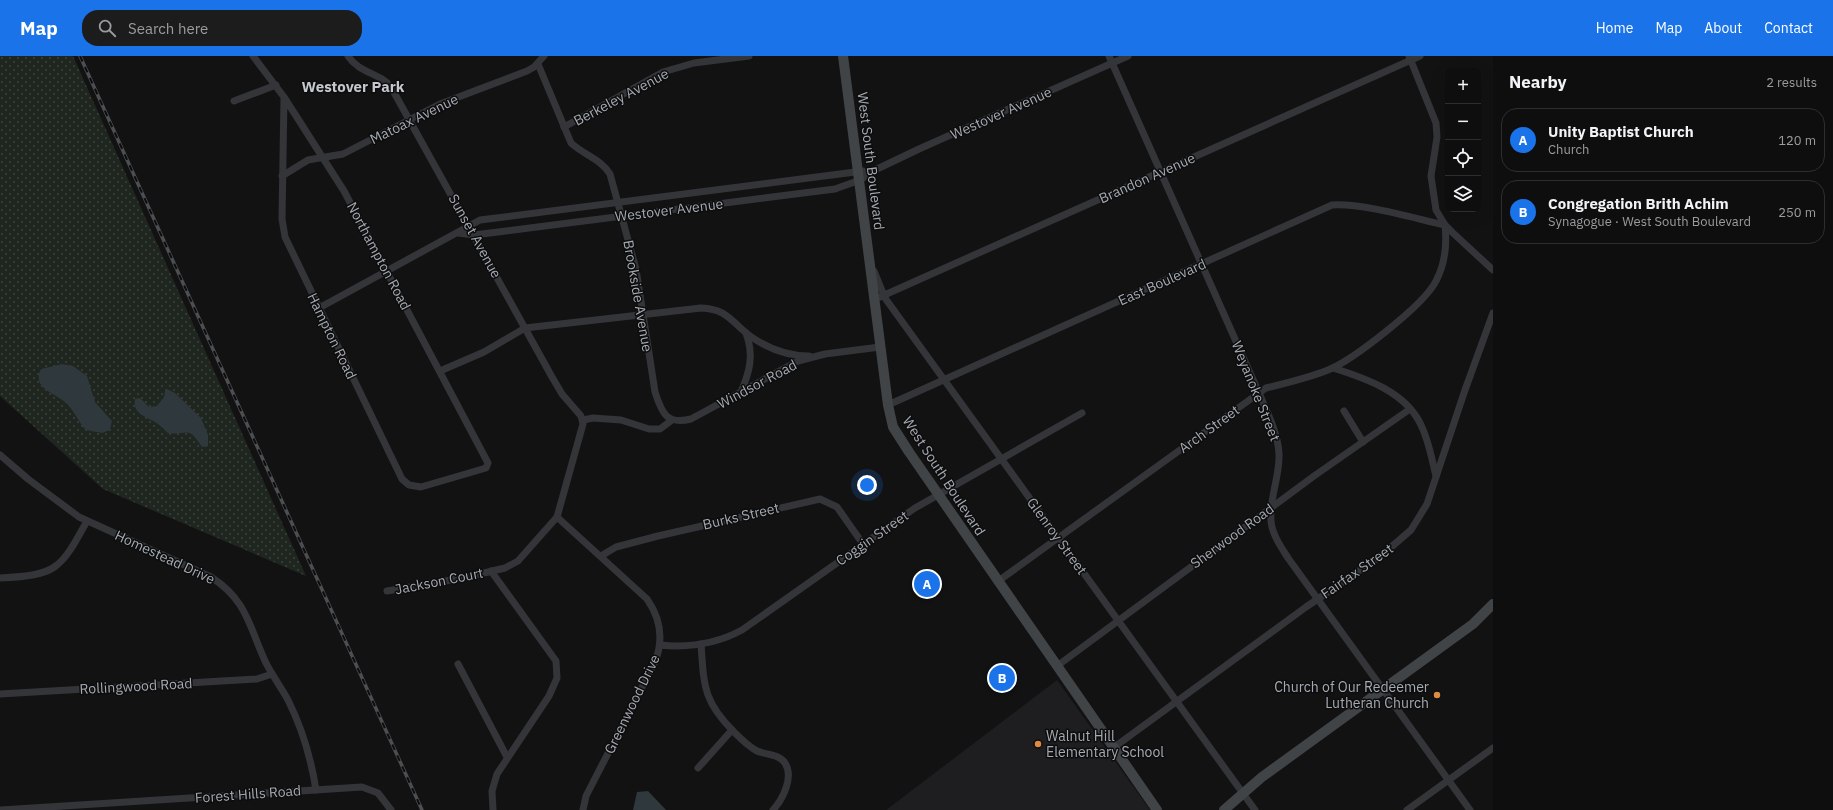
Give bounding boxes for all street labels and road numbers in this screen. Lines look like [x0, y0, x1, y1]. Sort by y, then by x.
street label: Berkeley Avenue [570, 64, 672, 130]
street label: Westover Avenue [948, 83, 1055, 143]
street label: Matoax Avenue [367, 90, 461, 148]
street label: West South Boulevard [854, 91, 888, 231]
street label: Brandon Avenue [1096, 149, 1198, 207]
street label: Sunset Avenue [444, 191, 506, 282]
street label: Westover Avenue [614, 194, 724, 226]
street label: Northampton Road [343, 199, 415, 313]
street label: Brookside Avenue [619, 239, 657, 354]
street label: East Boulevard [1115, 255, 1209, 309]
street label: Hampton Road [303, 290, 361, 382]
street label: Weyanoke Street [1228, 338, 1284, 444]
street label: Windsor Road [714, 356, 800, 412]
street label: Arch Street [1175, 401, 1243, 457]
street label: West South Boulevard [899, 413, 989, 539]
street label: Glenroy Street [1023, 494, 1091, 578]
street label: Burks Street [701, 498, 781, 534]
street label: Sherwood Road [1187, 500, 1277, 572]
street label: Coggin Street [832, 506, 912, 570]
street label: Homestead Drive [112, 526, 218, 588]
street label: Fairfax Street [1317, 539, 1397, 603]
street label: Jackson Court [393, 564, 485, 598]
street label: Greenwood Drive [600, 651, 664, 757]
street label: Rollingwood Road [79, 674, 193, 698]
street label: Forest Hills Road [194, 781, 302, 807]

